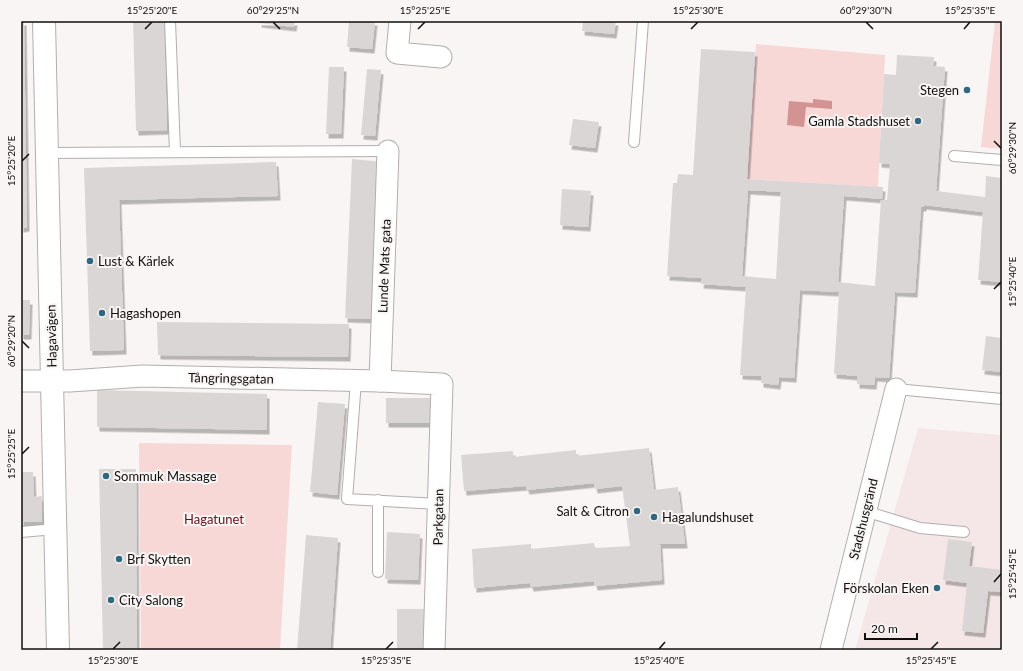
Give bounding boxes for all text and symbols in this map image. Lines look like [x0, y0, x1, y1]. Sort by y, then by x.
text: 15°25'20"E [127, 4, 177, 16]
text: 60°29'25"N [247, 4, 299, 16]
text: 15°25'25"E [400, 4, 450, 16]
text: 15°25'30"E [673, 4, 723, 16]
text: 60°29'30"N [840, 4, 892, 16]
text: 15°25'35"E [945, 4, 995, 16]
place label: Stegen [920, 82, 959, 98]
marker: Stegen [962, 85, 972, 95]
place label: Gamla Stadshuset [808, 113, 910, 129]
marker: Gamla Stadshuset [913, 116, 923, 126]
text: 60°29'30"N [1006, 122, 1018, 174]
text: 15°25'20"E [5, 136, 17, 186]
street label: Lunde Mats gata [374, 219, 394, 313]
place label: Lust & Kärlek [98, 253, 174, 269]
marker: Lust & Kärlek [85, 256, 95, 266]
text: 15°25'40"E [1006, 257, 1018, 307]
street label: Hagavägen [42, 304, 60, 368]
place label: Hagashopen [110, 305, 181, 321]
marker: Hagashopen [97, 308, 107, 318]
text: 60°29'20"N [5, 315, 17, 367]
street label: Tångringsgatan [188, 369, 274, 387]
text: 15°25'25"E [5, 429, 17, 479]
place label: Sommuk Massage [114, 468, 217, 484]
marker: Sommuk Massage [101, 471, 111, 481]
street label: Stadshusgränd [845, 477, 881, 561]
street label: Parkgatan [430, 488, 446, 546]
place label: Salt & Citron [556, 503, 629, 519]
marker: Salt & Citron [632, 506, 642, 516]
place label: Hagalundshuset [662, 509, 754, 525]
park label: Hagatunet [184, 511, 244, 527]
marker: Hagalundshuset [649, 512, 659, 522]
text: 15°25'45"E [1006, 549, 1018, 599]
place label: Brf Skytten [127, 551, 191, 567]
marker: Brf Skytten [114, 554, 124, 564]
place label: Förskolan Eken [843, 580, 929, 596]
marker: Förskolan Eken [932, 583, 942, 593]
place label: City Salong [119, 592, 183, 608]
marker: City Salong [106, 595, 116, 605]
scale bar [865, 615, 917, 641]
text: 20 m [871, 621, 898, 636]
text: 15°25'30"E [88, 654, 138, 666]
text: 15°25'35"E [361, 654, 411, 666]
text: 15°25'40"E [634, 654, 684, 666]
text: 15°25'45"E [906, 654, 956, 666]

